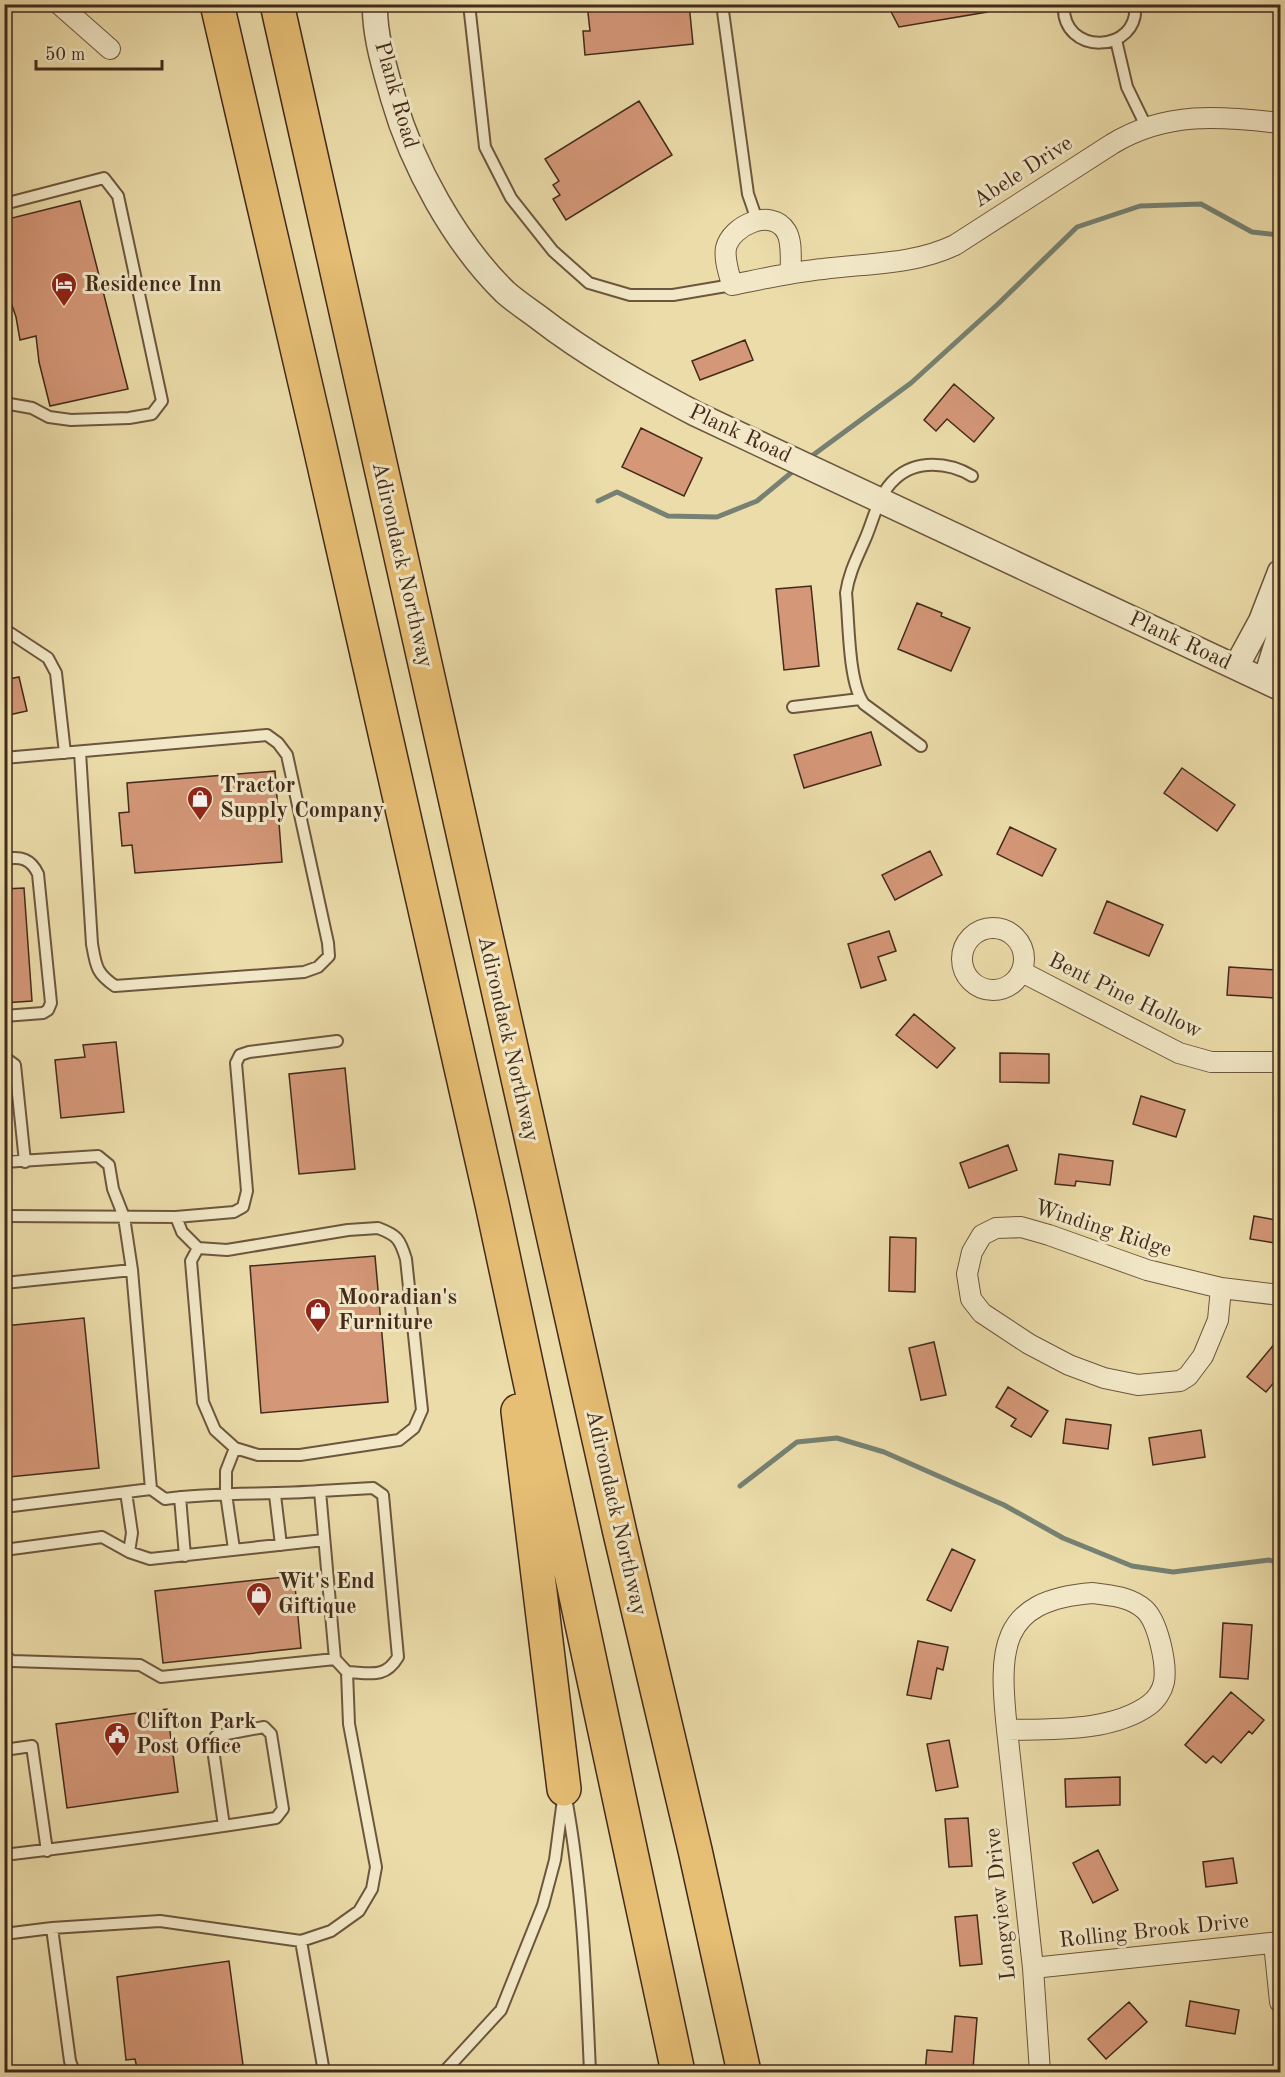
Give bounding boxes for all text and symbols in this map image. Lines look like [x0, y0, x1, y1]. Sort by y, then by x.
scale bar [36, 33, 162, 71]
street label: Plank Road [370, 39, 422, 151]
text: 50 m [45, 46, 85, 64]
street label: Abele Drive [970, 132, 1076, 212]
hotel icon: Residence Inn [49, 270, 79, 308]
place label: Residence Inn [84, 274, 222, 296]
street label: Plank Road [685, 401, 795, 467]
street label: Adirondack Northway [368, 460, 436, 670]
street label: Plank Road [1125, 608, 1235, 674]
place label: Tractor Supply Company [220, 775, 384, 822]
shop icon: Tractor Supply Company [185, 784, 215, 822]
street label: Adirondack Northway [474, 934, 542, 1144]
street label: Bent Pine Hollow [1045, 949, 1205, 1043]
street label: Winding Ridge [1032, 1196, 1174, 1262]
place label: Mooradian's Furniture [338, 1287, 457, 1334]
shop icon: Mooradian's Furniture [303, 1296, 333, 1334]
street label: Adirondack Northway [582, 1408, 650, 1618]
place label: Wit's End Giftique [278, 1571, 375, 1618]
shop icon: Wit's End Giftique [244, 1580, 274, 1618]
place label: Clifton Park Post Office [136, 1711, 257, 1758]
public building icon: Clifton Park Post Office [102, 1720, 132, 1758]
street label: Longview Drive [982, 1827, 1020, 1981]
street label: Rolling Brook Drive [1058, 1910, 1250, 1952]

